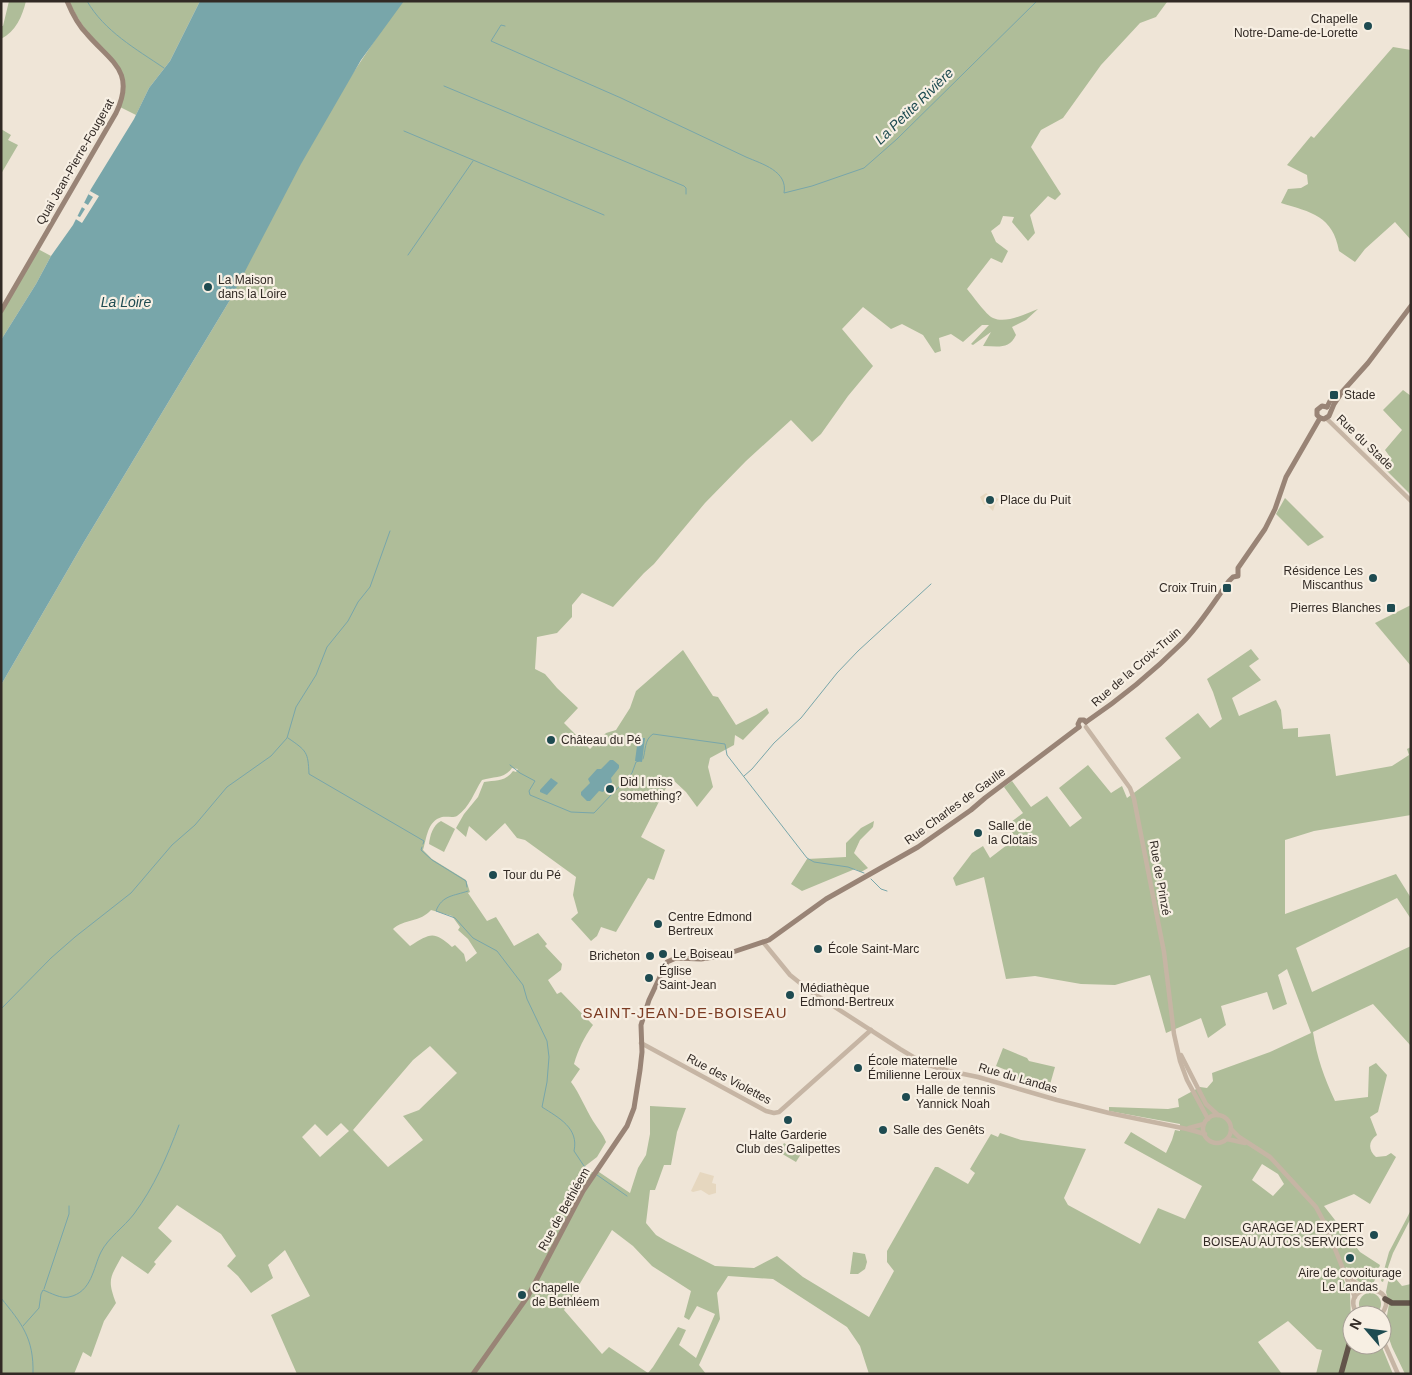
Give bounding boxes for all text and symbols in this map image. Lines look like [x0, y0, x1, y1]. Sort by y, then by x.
place label: Chapelle Notre-Dame-de-Lorette [1234, 12, 1358, 40]
marker: Chapelle Notre-Dame-de-Lorette [1362, 20, 1374, 32]
water label: La Petite Rivière [871, 64, 957, 147]
street label: Quai Jean-Pierre-Fougerat [33, 96, 117, 227]
place label: La Maison dans la Loire [218, 273, 287, 301]
marker: La Maison dans la Loire [202, 281, 214, 293]
water label: La Loire [101, 294, 152, 310]
place label: Stade [1344, 388, 1376, 402]
marker: Stade [1328, 389, 1340, 401]
street label: Rue du Stade [1334, 411, 1396, 473]
place label: Place du Puit [1000, 493, 1071, 507]
marker: Place du Puit [984, 494, 996, 506]
place label: Résidence Les Miscanthus [1284, 564, 1363, 592]
marker: Résidence Les Miscanthus [1367, 572, 1379, 584]
place label: Croix Truin [1159, 581, 1217, 595]
marker: Croix Truin [1221, 582, 1233, 594]
place label: Pierres Blanches [1290, 601, 1381, 615]
marker: Pierres Blanches [1385, 602, 1397, 614]
street label: Rue de la Croix-Truin [1089, 624, 1183, 710]
place label: Château du Pé [561, 733, 641, 747]
marker: Château du Pé [545, 734, 557, 746]
street label: Rue Charles de Gaulle [902, 764, 1008, 847]
place label: Did I miss something? [620, 775, 682, 803]
marker: Did I miss something? [604, 783, 616, 795]
place label: Salle de la Clotais [988, 819, 1037, 847]
marker: Salle de la Clotais [972, 827, 984, 839]
street label: Rue de Prinzé [1147, 839, 1174, 917]
place label: Tour du Pé [503, 868, 561, 882]
marker: Tour du Pé [487, 869, 499, 881]
place label: Centre Edmond Bertreux [668, 910, 752, 938]
marker: Centre Edmond Bertreux [652, 918, 664, 930]
place label: École Saint-Marc [828, 941, 919, 956]
marker: École Saint-Marc [812, 943, 824, 955]
place label: Le Boiseau [673, 947, 733, 961]
marker: Le Boiseau [657, 948, 669, 960]
place label: Bricheton [589, 949, 640, 963]
marker: Bricheton [644, 950, 656, 962]
place label: Église Saint-Jean [659, 963, 716, 992]
marker: Église Saint-Jean [643, 972, 655, 984]
place label: Médiathèque Edmond-Bertreux [800, 981, 894, 1009]
marker: Médiathèque Edmond-Bertreux [784, 989, 796, 1001]
district label: SAINT-JEAN-DE-BOISEAU [582, 1004, 788, 1021]
street label: Rue des Violettes [684, 1051, 774, 1107]
place label: École maternelle Émilienne Leroux [868, 1053, 961, 1082]
street label: Rue du Landas [977, 1060, 1059, 1096]
marker: École maternelle Émilienne Leroux [852, 1062, 864, 1074]
place label: Halle de tennis Yannick Noah [916, 1083, 995, 1111]
marker: Halle de tennis Yannick Noah [900, 1091, 912, 1103]
marker: Halte Garderie Club des Galipettes [782, 1114, 794, 1126]
place label: Salle des Genêts [893, 1123, 984, 1137]
marker: Salle des Genêts [877, 1124, 889, 1136]
place label: Halte Garderie Club des Galipettes [736, 1128, 840, 1156]
street label: Rue de Bethléem [535, 1165, 593, 1253]
place label: GARAGE AD EXPERT BOISEAU AUTOS SERVICES [1203, 1221, 1365, 1249]
marker: GARAGE AD EXPERT BOISEAU AUTOS SERVICES [1368, 1229, 1380, 1241]
marker: Aire de covoiturage Le Landas [1344, 1252, 1356, 1264]
place label: Aire de covoiturage Le Landas [1298, 1266, 1402, 1294]
place label: Chapelle de Bethléem [532, 1281, 599, 1309]
marker: Chapelle de Bethléem [516, 1289, 528, 1301]
north arrow [1342, 1305, 1392, 1355]
text: N [1346, 1316, 1365, 1332]

